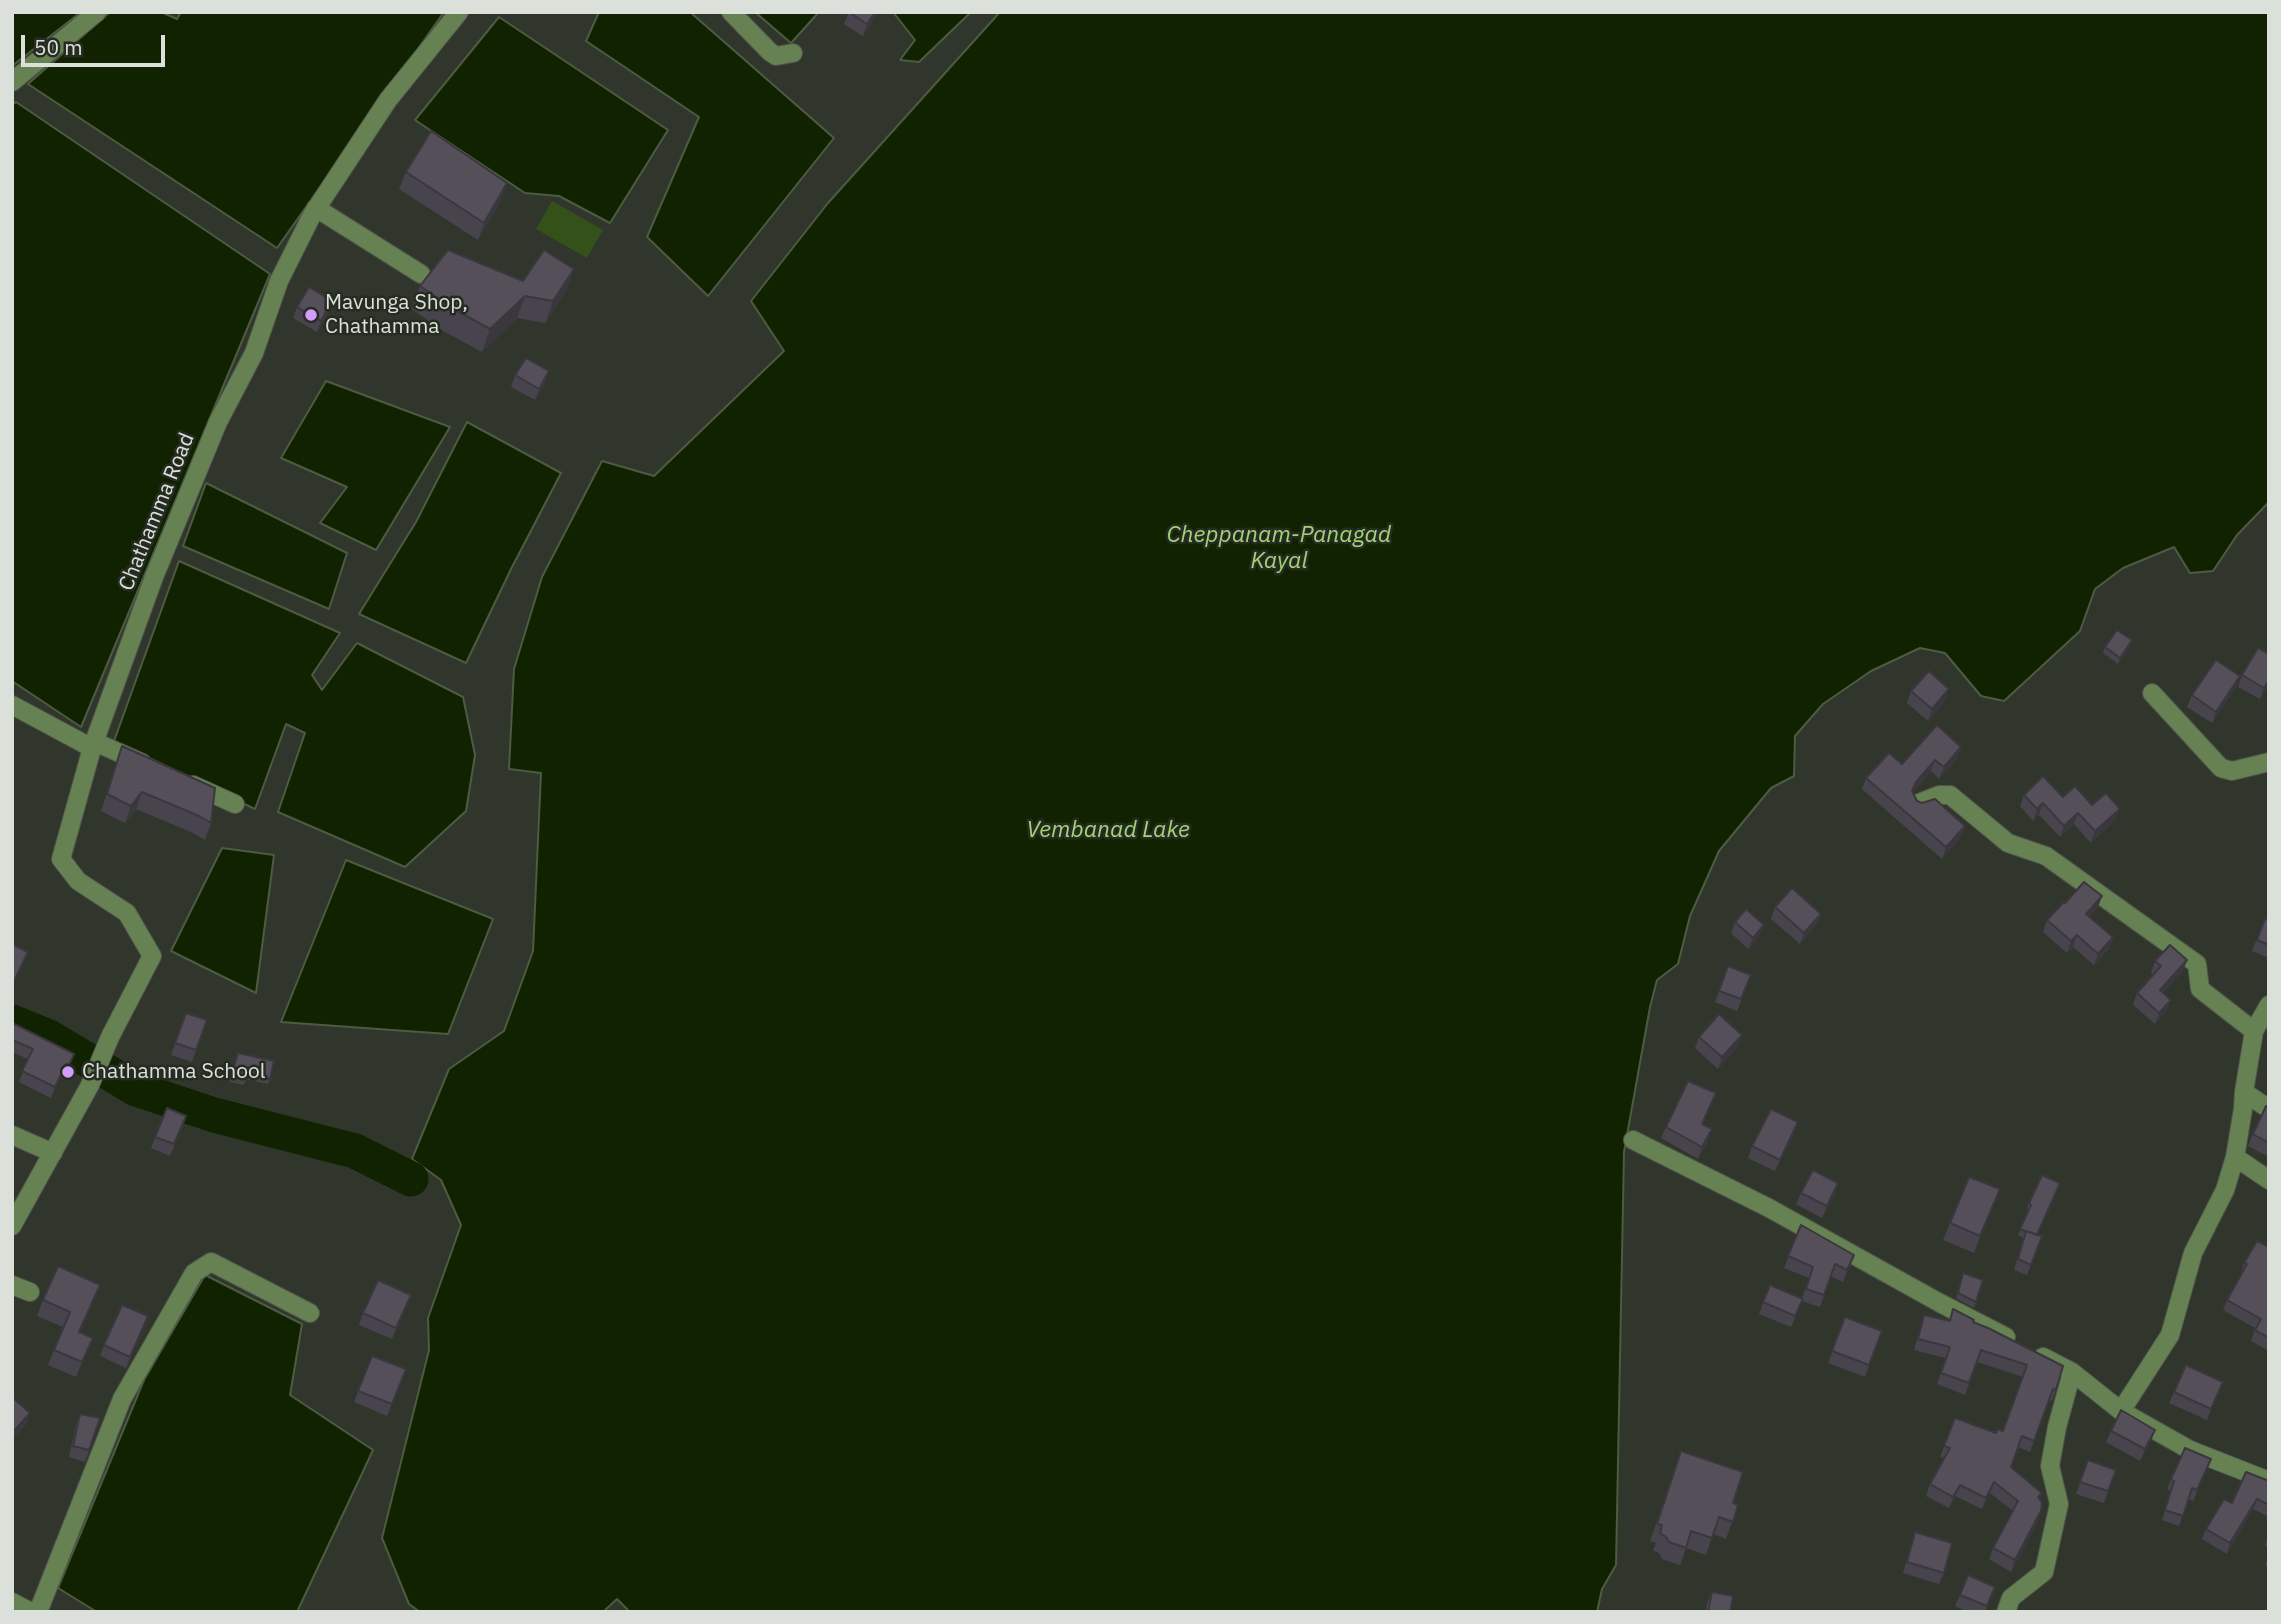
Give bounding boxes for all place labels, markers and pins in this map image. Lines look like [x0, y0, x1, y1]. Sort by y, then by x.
place label: Mavunga Shop, Chathamma [325, 290, 468, 340]
marker: Mavunga Shop, Chathamma [303, 307, 319, 323]
place label: Chathamma School [82, 1059, 265, 1085]
marker: Chathamma School [60, 1064, 76, 1080]

